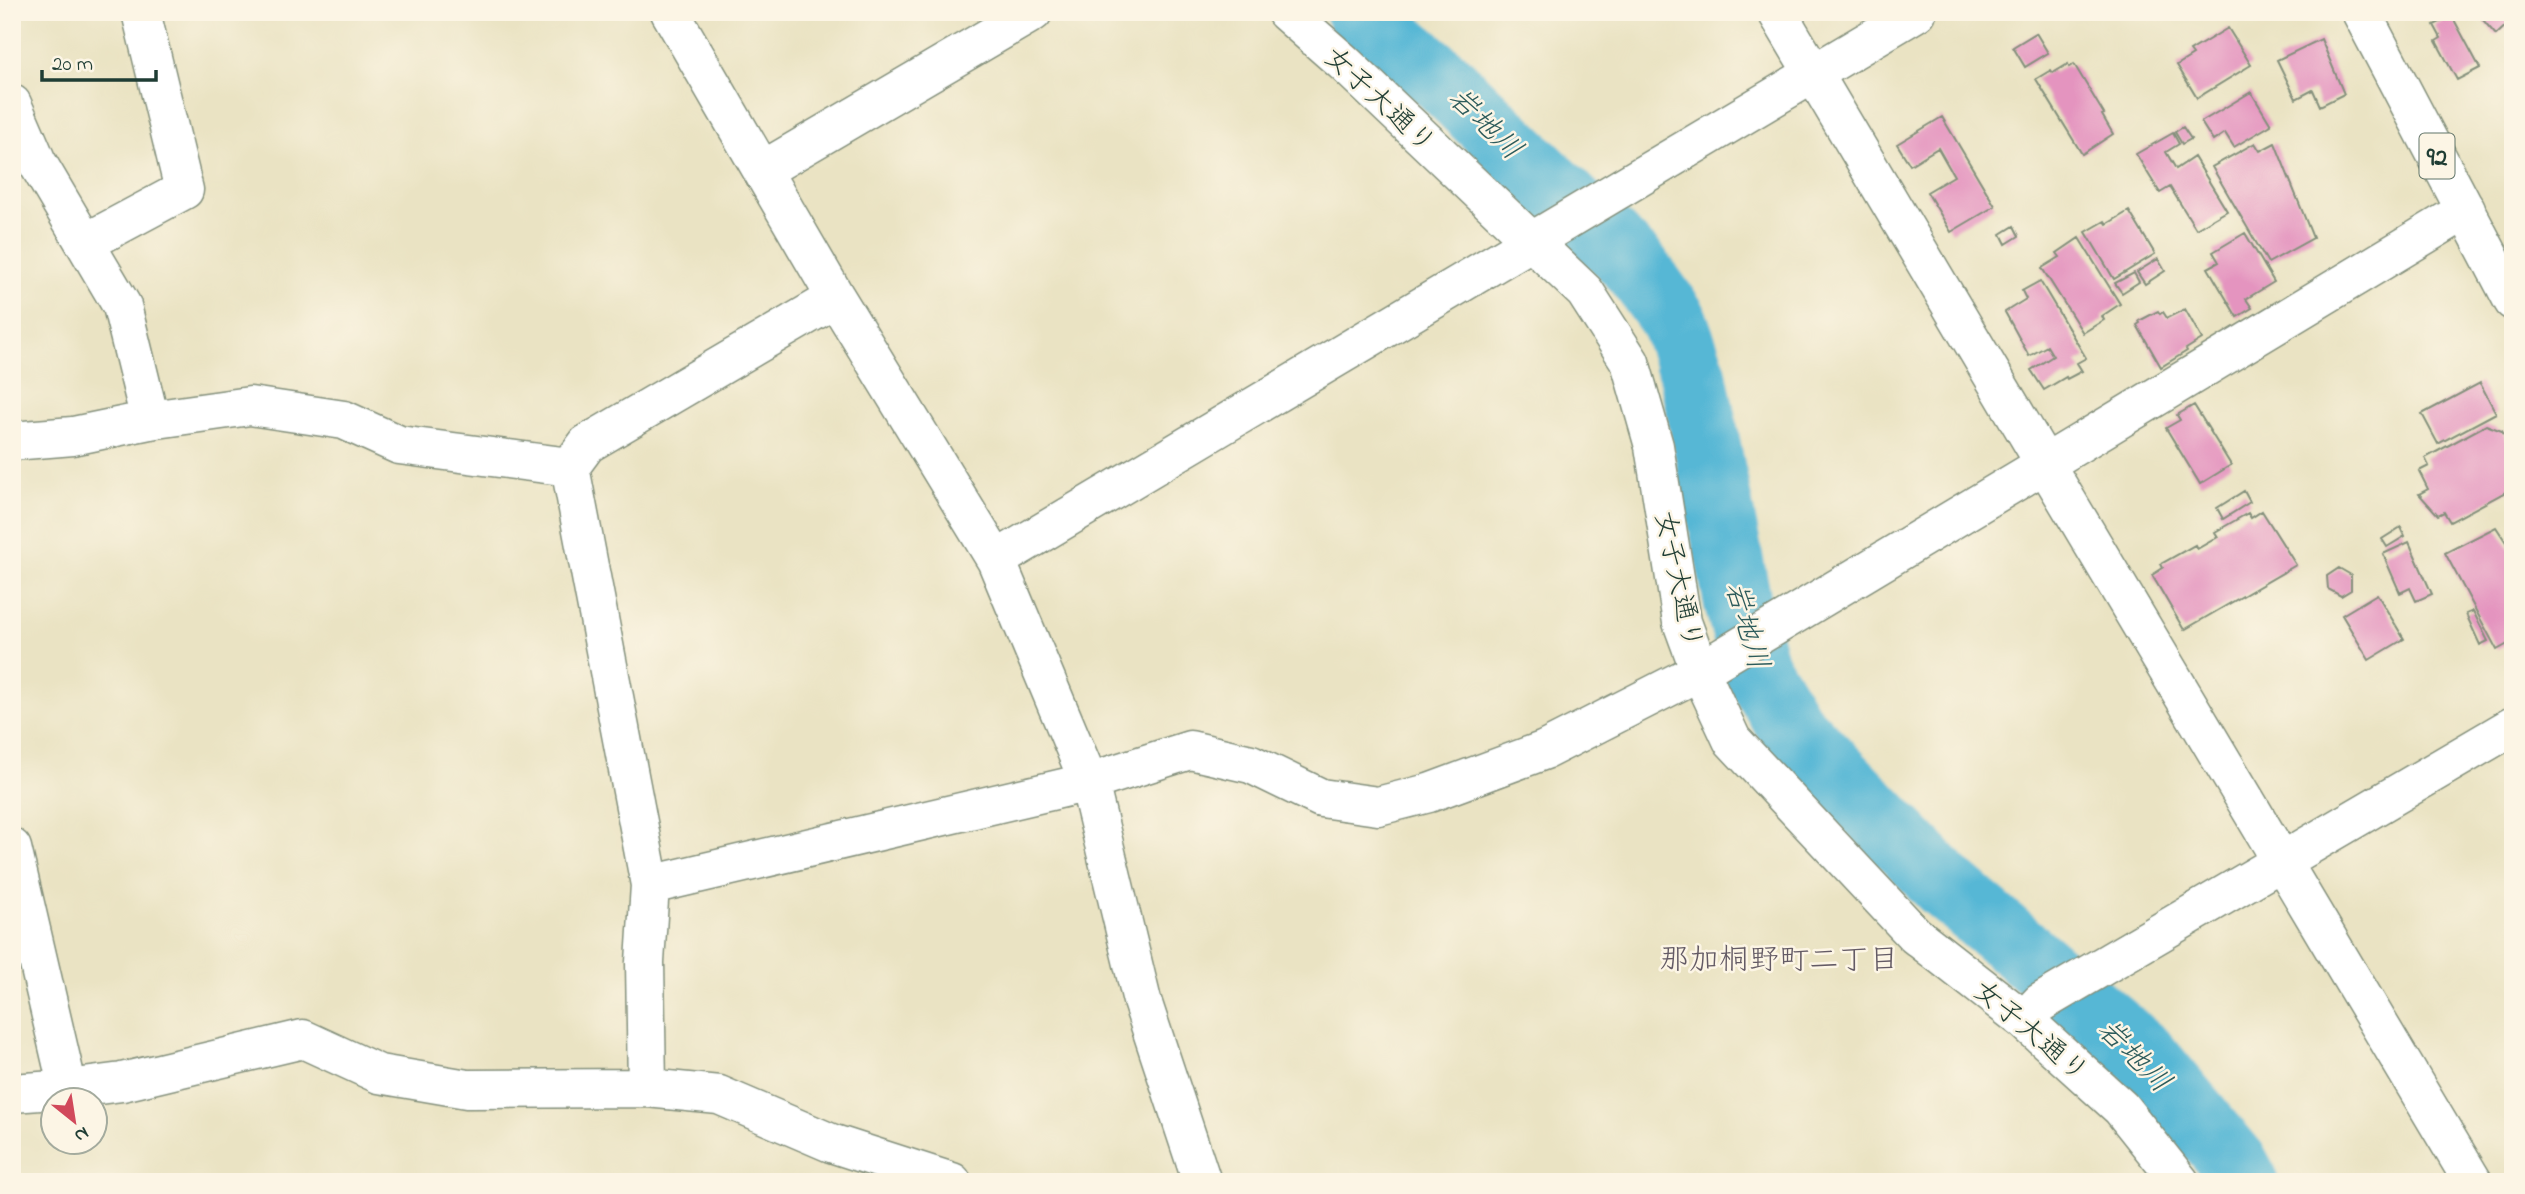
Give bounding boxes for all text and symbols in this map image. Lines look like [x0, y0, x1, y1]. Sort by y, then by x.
scale bar [42, 38, 156, 82]
street label: 女子大通り [1313, 39, 1444, 164]
text: 20 m [52, 50, 93, 80]
water label: 岩地川 [1436, 78, 1532, 172]
road number: 92 [2420, 134, 2454, 178]
street label: 女子大通り [1642, 508, 1711, 653]
water label: 岩地川 [1712, 577, 1779, 675]
district label: 那加桐野町二丁目 [1659, 940, 1899, 984]
street label: 女子大通り [1963, 972, 2097, 1093]
water label: 岩地川 [2086, 1010, 2180, 1104]
north arrow [38, 1086, 108, 1156]
text: N [69, 1119, 94, 1149]

